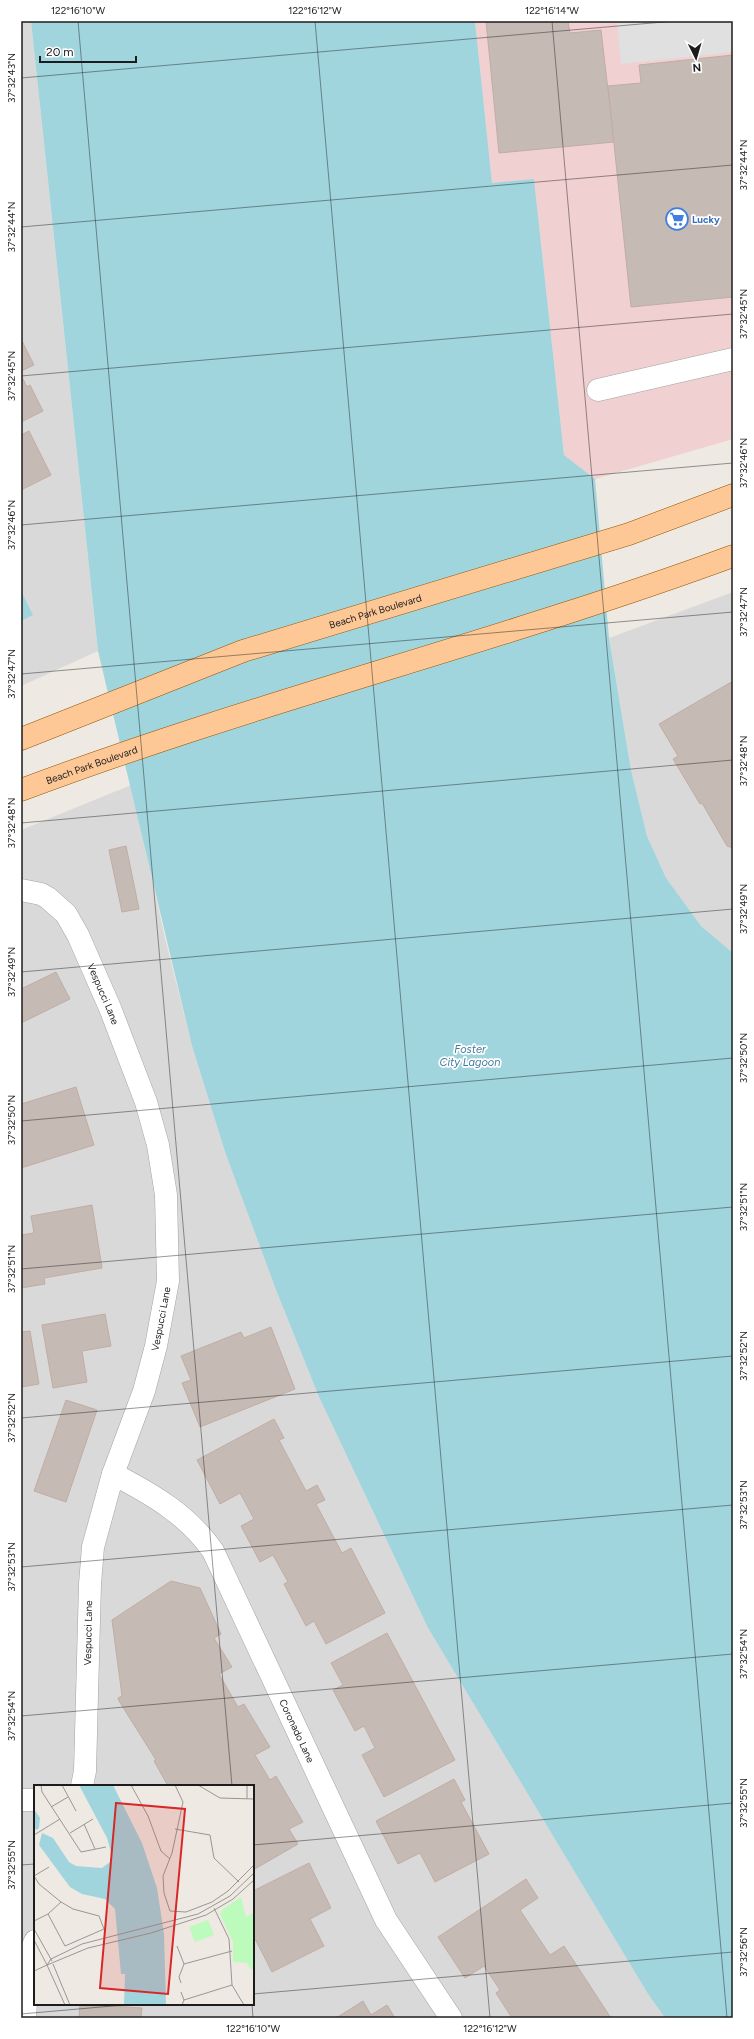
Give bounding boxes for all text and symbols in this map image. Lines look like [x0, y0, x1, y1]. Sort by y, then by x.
text: 122°16'10"W [51, 4, 105, 17]
text: 122°16'12"W [288, 4, 342, 17]
text: 122°16'14"W [525, 4, 579, 17]
scale bar [40, 38, 136, 64]
north arrow [676, 38, 716, 78]
text: 20 m [46, 45, 74, 59]
text: 37°32'43"N [5, 53, 18, 103]
text: N [692, 61, 702, 74]
text: 37°32'44"N [737, 140, 750, 190]
text: 37°32'44"N [5, 202, 18, 252]
supermarket icon: Lucky [664, 206, 690, 232]
place label: Lucky [692, 213, 720, 226]
text: 37°32'45"N [737, 289, 750, 339]
text: 37°32'45"N [5, 351, 18, 401]
text: 37°32'46"N [737, 438, 750, 488]
text: 37°32'46"N [5, 500, 18, 550]
text: 37°32'47"N [737, 587, 750, 637]
street label: Beach Park Boulevard [327, 591, 423, 631]
text: 37°32'47"N [5, 649, 18, 699]
text: 37°32'48"N [737, 736, 750, 786]
street label: Beach Park Boulevard [44, 742, 139, 787]
text: 37°32'48"N [5, 798, 18, 848]
text: 37°32'49"N [737, 884, 750, 934]
text: 37°32'49"N [5, 947, 18, 997]
street label: Vespucci Lane [85, 961, 122, 1027]
text: 37°32'50"N [737, 1033, 750, 1083]
water label: Foster City Lagoon [440, 1043, 500, 1069]
text: 37°32'50"N [5, 1095, 18, 1145]
text: 37°32'51"N [737, 1183, 750, 1231]
text: 37°32'51"N [5, 1245, 18, 1293]
street label: Vespucci Lane [148, 1285, 174, 1352]
text: 37°32'52"N [737, 1331, 750, 1381]
text: 37°32'52"N [5, 1393, 18, 1443]
text: 37°32'53"N [737, 1480, 750, 1530]
text: 37°32'53"N [5, 1542, 18, 1592]
street label: Vespucci Lane [81, 1600, 95, 1666]
text: 37°32'54"N [737, 1629, 750, 1679]
text: 37°32'54"N [5, 1691, 18, 1741]
street label: Coronado Lane [277, 1697, 318, 1765]
text: 37°32'55"N [737, 1778, 750, 1828]
inset map [34, 1785, 254, 2005]
text: 37°32'55"N [5, 1840, 18, 1890]
text: 37°32'56"N [737, 1927, 750, 1977]
text: 122°16'10"W [226, 2022, 280, 2035]
text: 122°16'12"W [463, 2022, 517, 2035]

